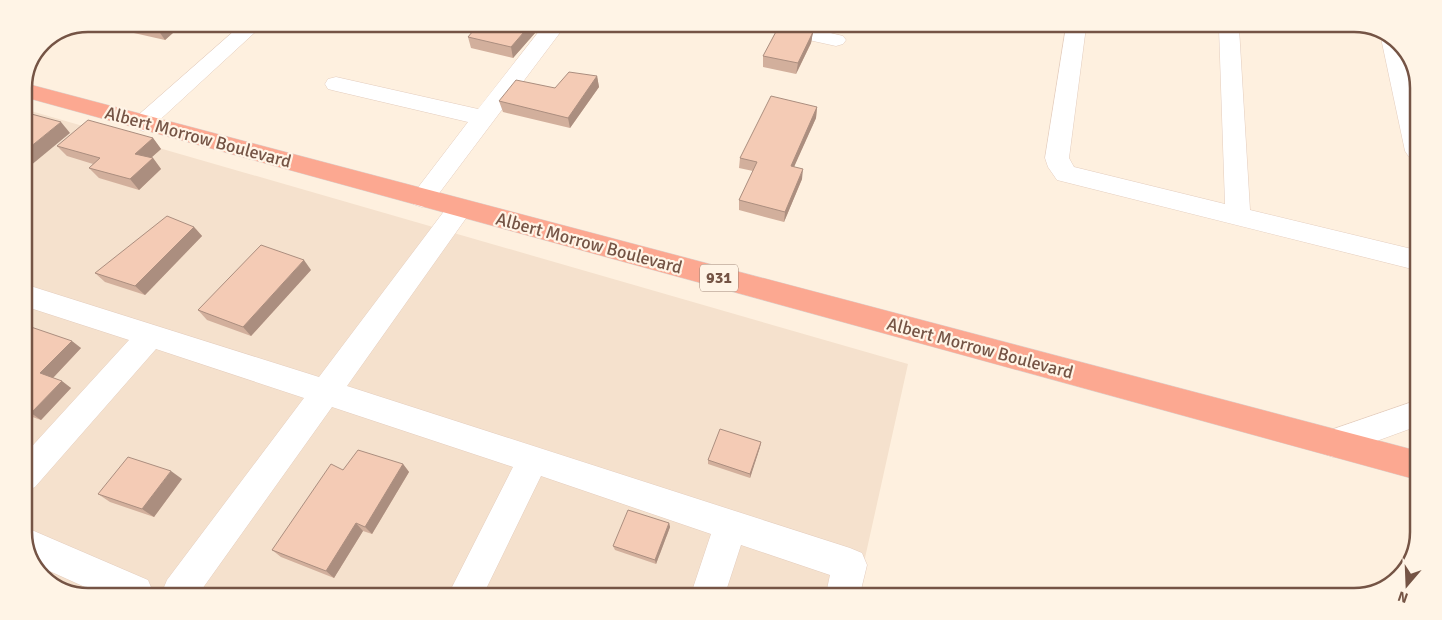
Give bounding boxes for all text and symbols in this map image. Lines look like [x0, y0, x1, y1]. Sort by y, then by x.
street label: Albert Morrow Boulevard [102, 102, 294, 172]
street label: Albert Morrow Boulevard [493, 208, 685, 278]
road number: 931 [700, 264, 738, 292]
street label: Albert Morrow Boulevard [884, 313, 1076, 383]
north arrow [1382, 560, 1432, 610]
text: N [1396, 587, 1410, 606]

